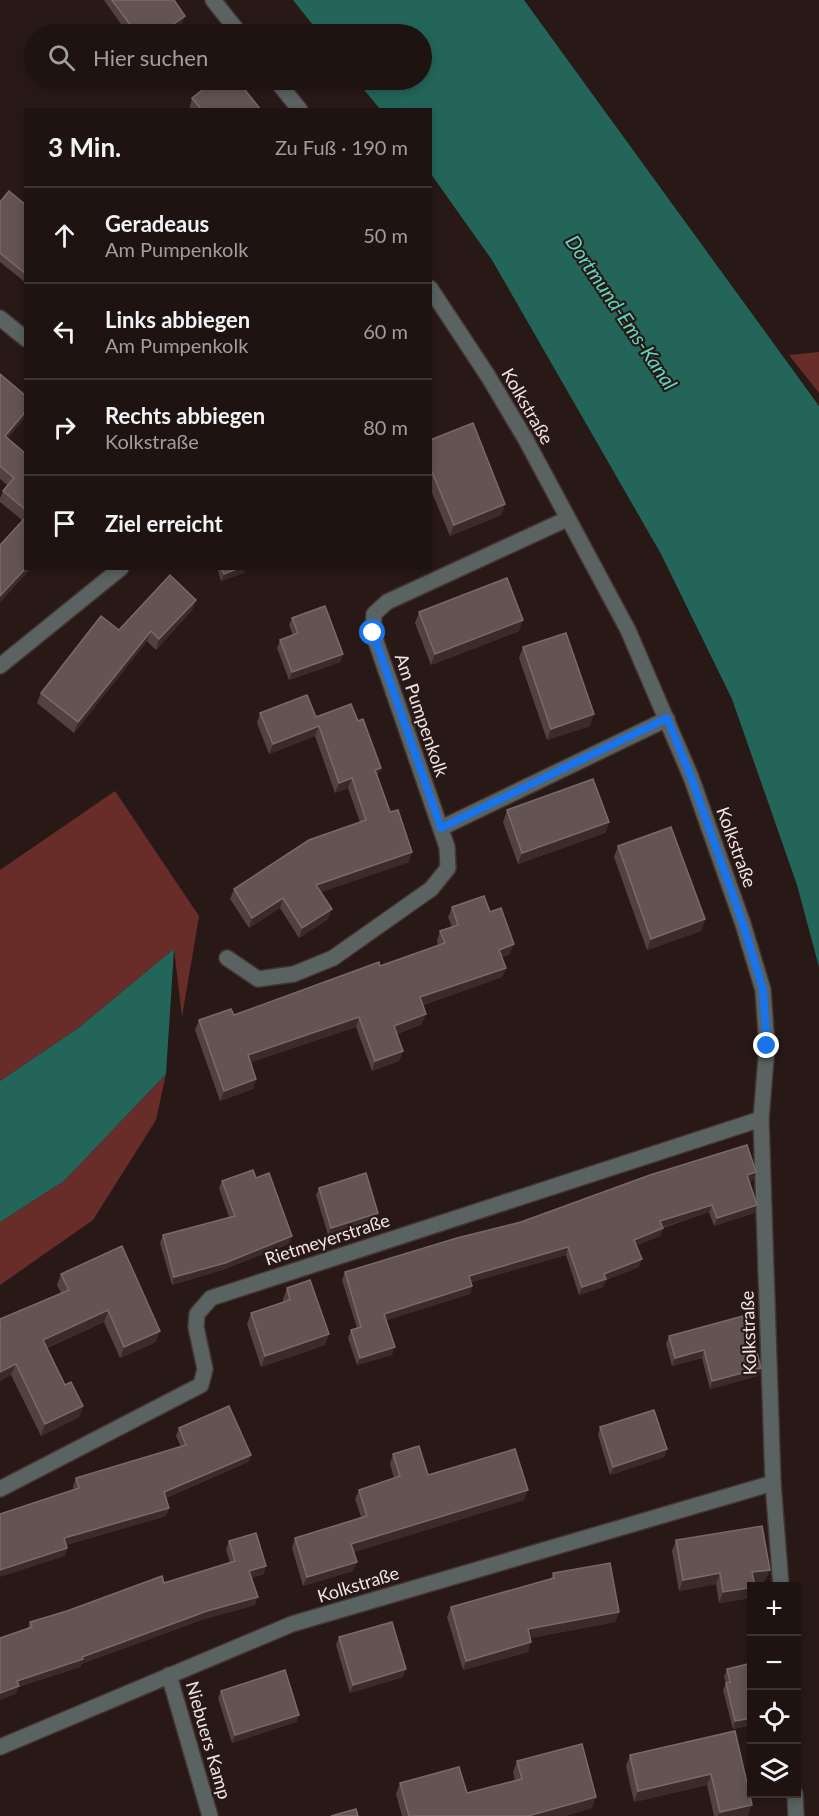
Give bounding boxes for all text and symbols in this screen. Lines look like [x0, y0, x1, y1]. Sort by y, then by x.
search box [24, 24, 432, 90]
icon: search [45, 41, 78, 74]
text: Hier suchen [93, 44, 208, 71]
text: 3 Min. [48, 131, 121, 163]
text: Zu Fuß · 190 m [275, 135, 408, 159]
text: Geradeaus [105, 210, 209, 237]
icon: ahead [48, 219, 81, 252]
text: 50 m [363, 223, 408, 247]
water label: Dortmund-Ems-Kanal [561, 230, 683, 394]
text: Am Pumpenkolk [105, 237, 248, 261]
text: Links abbiegen [105, 306, 250, 333]
icon: left [48, 315, 81, 348]
text: 60 m [363, 319, 408, 343]
text: Am Pumpenkolk [105, 333, 248, 357]
street label: Kolkstraße [497, 364, 559, 448]
text: Rechts abbiegen [105, 402, 265, 429]
icon: right [48, 411, 81, 444]
text: 80 m [363, 415, 408, 439]
text: Kolkstraße [105, 429, 199, 453]
icon: arrive [48, 507, 81, 540]
text: Ziel erreicht [105, 510, 223, 537]
route start [359, 619, 385, 645]
street label: Am Pumpenkolk [391, 650, 454, 780]
street label: Kolkstraße [712, 804, 762, 890]
route end [753, 1032, 779, 1058]
street label: Rietmeyerstraße [262, 1208, 392, 1270]
street label: Kolkstraße [736, 1290, 760, 1376]
street label: Kolkstraße [314, 1561, 402, 1607]
map controls [747, 1582, 801, 1798]
button: + [747, 1582, 801, 1636]
button: − [747, 1636, 801, 1690]
street label: Niebuers Kamp [182, 1678, 236, 1802]
button: locate [747, 1690, 801, 1744]
button: layers [747, 1744, 801, 1798]

